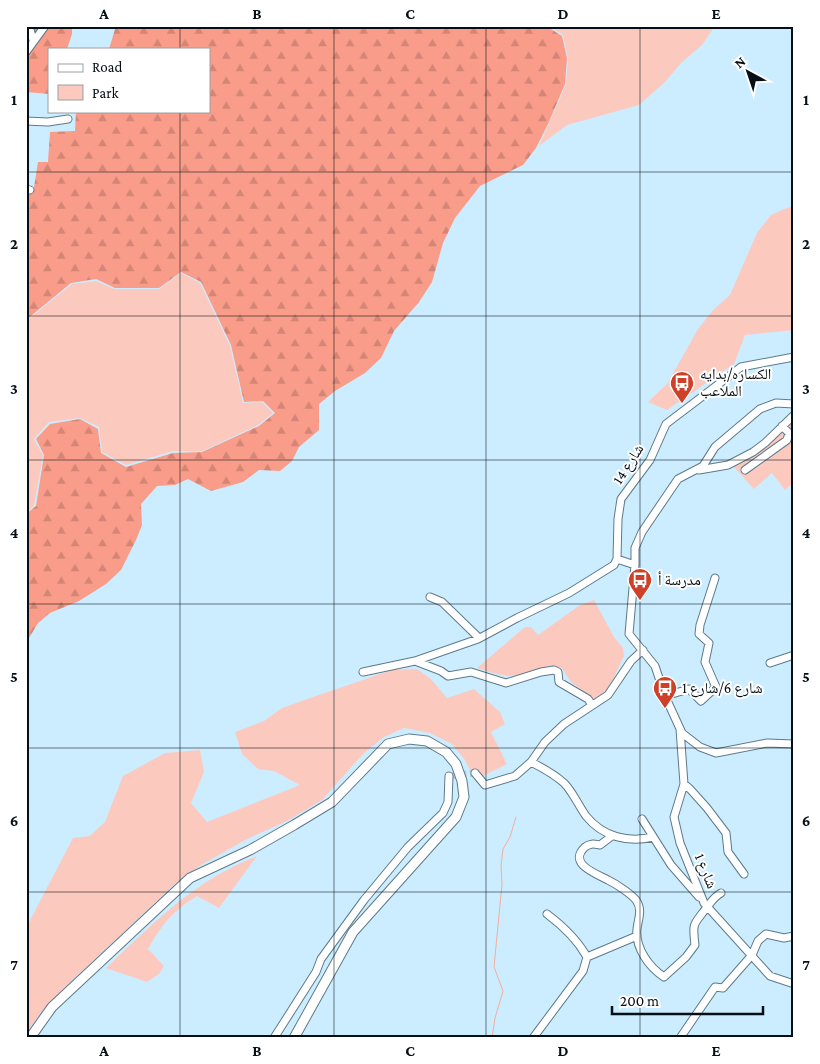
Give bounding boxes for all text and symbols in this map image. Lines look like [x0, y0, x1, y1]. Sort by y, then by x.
text: A [98, 5, 109, 22]
text: B [252, 5, 262, 22]
text: C [405, 5, 415, 22]
text: D [557, 5, 569, 22]
text: E [711, 5, 721, 22]
legend [48, 48, 210, 112]
north arrow [722, 48, 772, 98]
text: N [731, 53, 749, 71]
text: Road [92, 59, 123, 75]
text: Park [92, 85, 119, 101]
text: 1 [11, 91, 17, 108]
text: 1 [803, 91, 809, 108]
text: 2 [10, 235, 18, 252]
text: 2 [802, 235, 810, 252]
place label: الكساره/بدايه الملاعب [700, 366, 771, 399]
bus stop icon: الكساره/بدايه الملاعب [669, 370, 695, 404]
text: 3 [10, 380, 18, 397]
text: 3 [802, 380, 810, 397]
street label: شارع 14 [609, 441, 648, 488]
text: 4 [10, 524, 19, 541]
text: 4 [802, 524, 811, 541]
bus stop icon: مدرسة أ [627, 567, 653, 601]
place label: مدرسة أ [658, 571, 701, 589]
text: 5 [10, 668, 18, 685]
text: 5 [802, 668, 810, 685]
bus stop icon: شارع 6/شارع 1 [652, 675, 678, 709]
place label: شارع 6/شارع 1 [682, 680, 763, 698]
text: 6 [10, 812, 18, 829]
text: 6 [802, 812, 810, 829]
street label: شارع 1 [690, 851, 720, 892]
text: 7 [10, 956, 18, 973]
text: 7 [802, 956, 810, 973]
scale bar [612, 984, 764, 1016]
text: 200 m [620, 993, 659, 1009]
text: A [98, 1042, 109, 1059]
text: B [252, 1042, 262, 1059]
text: C [405, 1042, 415, 1059]
text: D [557, 1042, 569, 1059]
text: E [711, 1042, 721, 1059]

